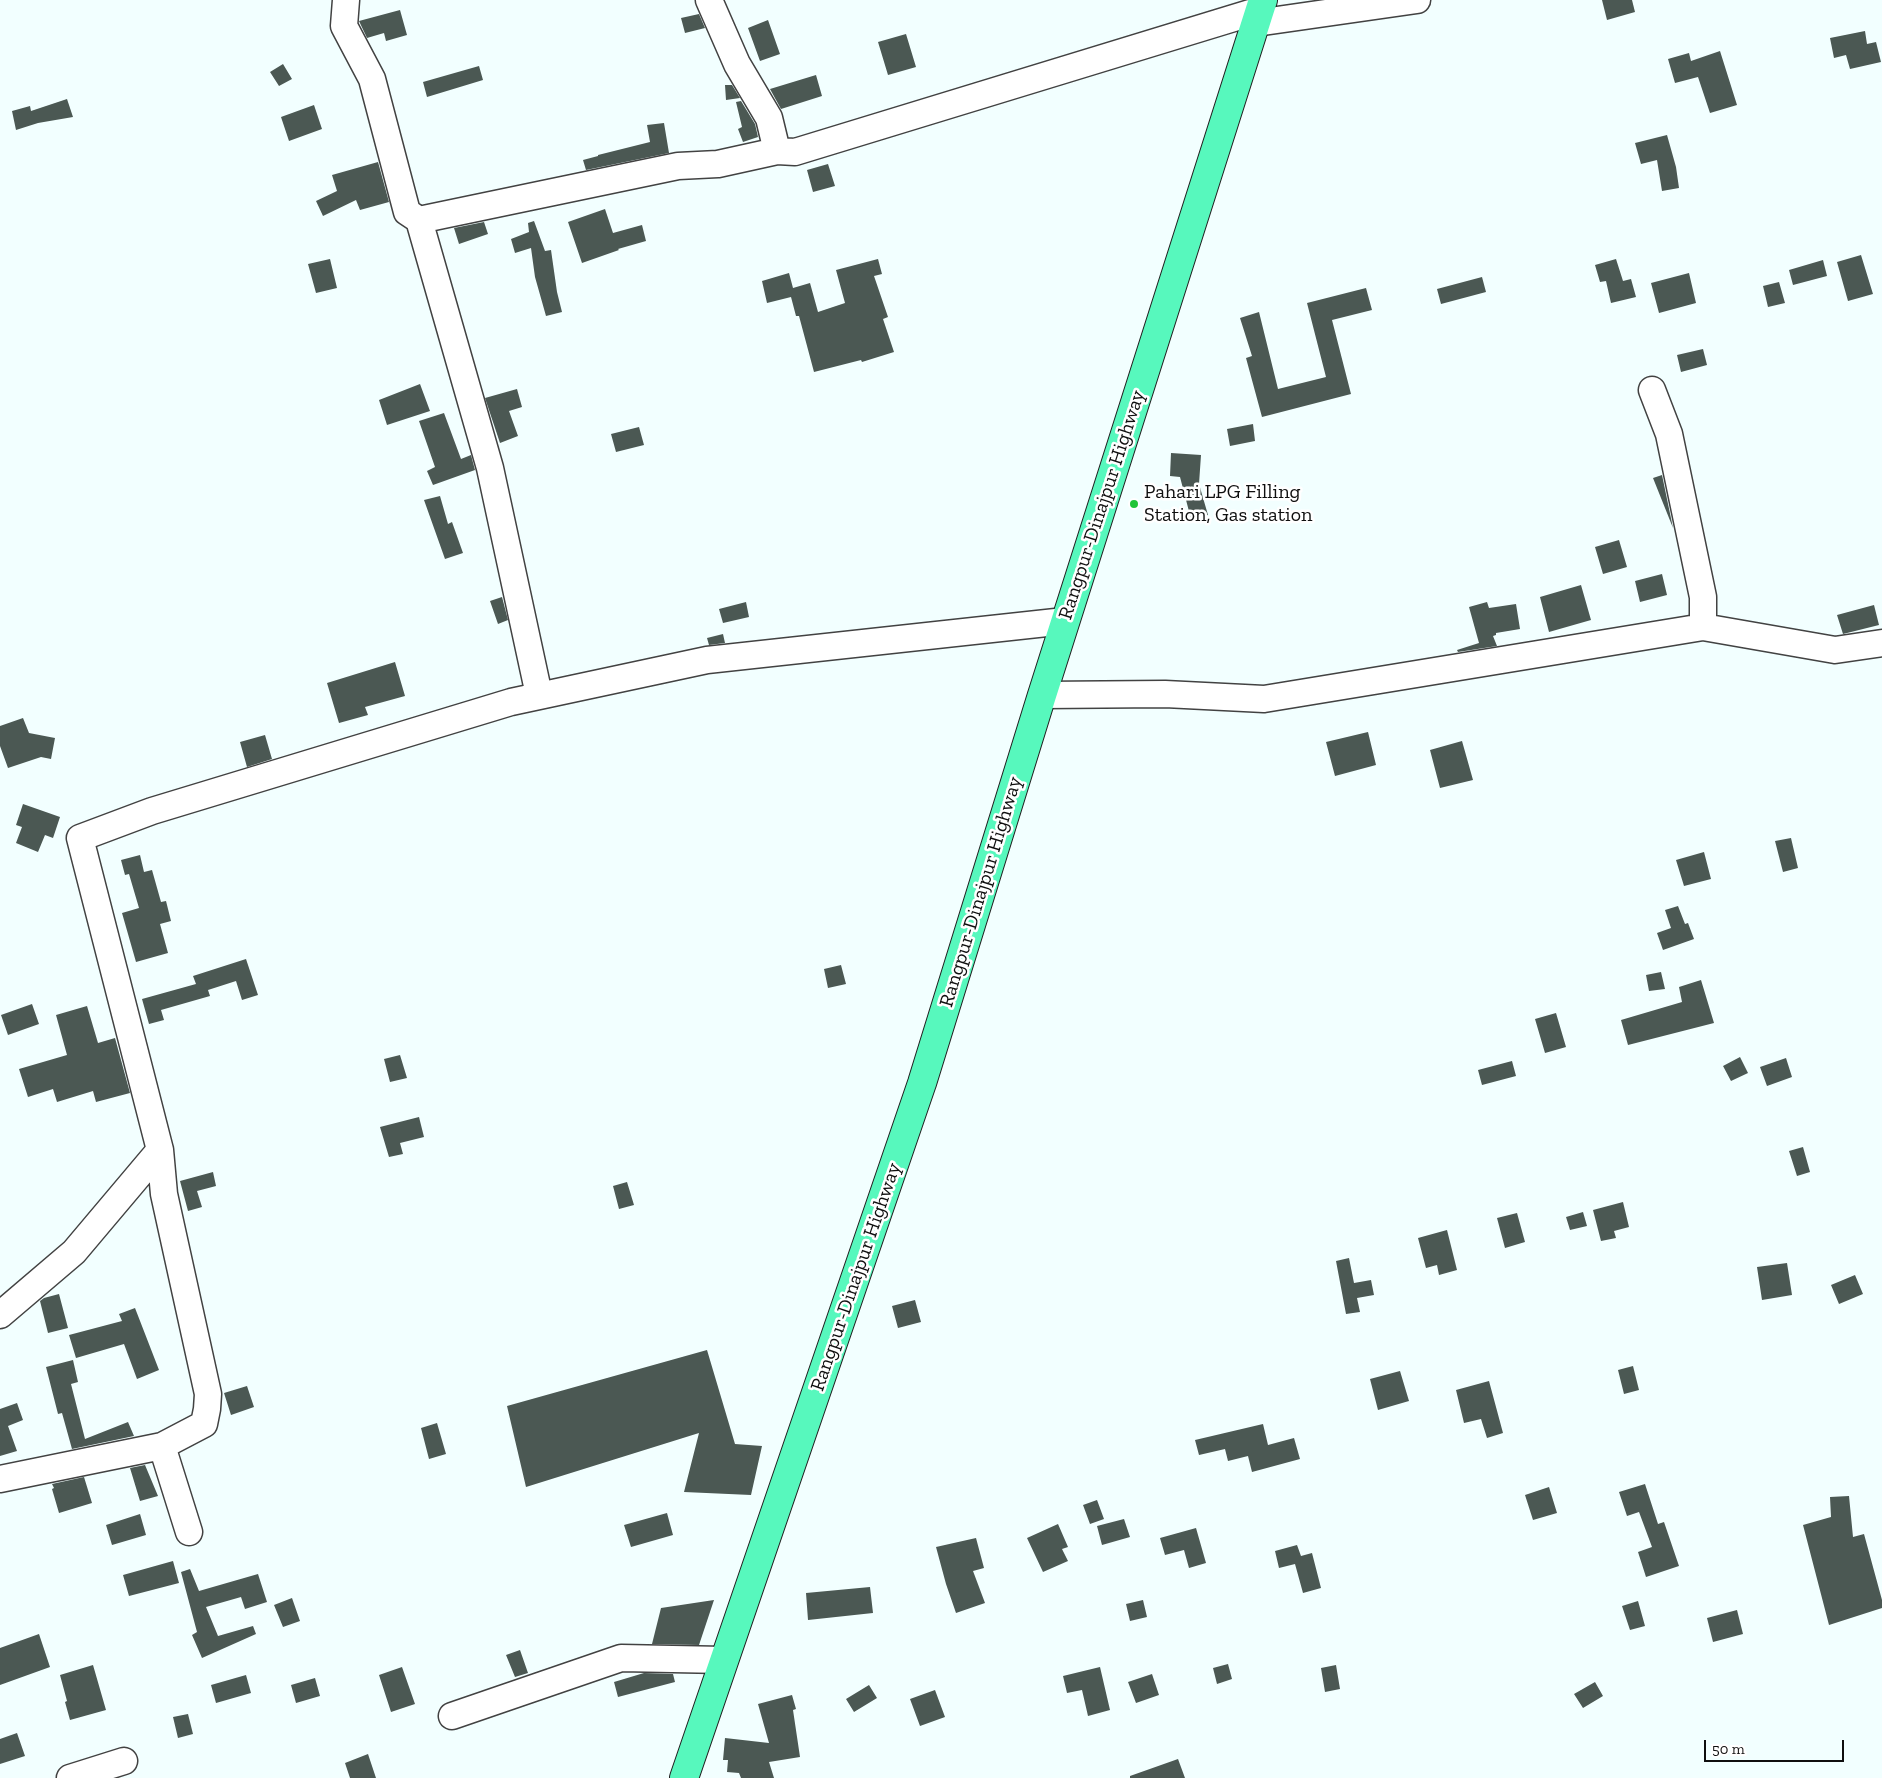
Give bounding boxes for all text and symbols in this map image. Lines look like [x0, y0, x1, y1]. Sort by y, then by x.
street label: Rangpur-Dinajpur Highway [1054, 387, 1150, 623]
place label: Pahari LPG Filling Station, Gas station [1144, 480, 1312, 527]
marker: Pahari LPG Filling Station, Gas station [1128, 498, 1140, 510]
street label: Rangpur-Dinajpur Highway [934, 774, 1028, 1010]
street label: Rangpur-Dinajpur Highway [806, 1160, 906, 1394]
scale bar [1707, 1730, 1847, 1762]
text: 50 m [1712, 1740, 1745, 1758]

